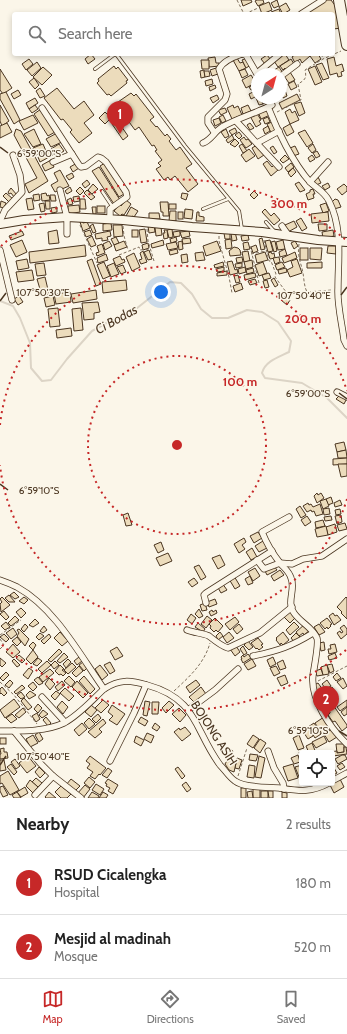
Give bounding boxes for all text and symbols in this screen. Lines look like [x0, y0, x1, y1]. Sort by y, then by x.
search box [12, 12, 335, 56]
icon: search [26, 23, 48, 45]
text: Search here [58, 25, 133, 43]
north arrow [251, 68, 287, 104]
pin: 1 [107, 101, 133, 134]
text: 6°59'00"S [17, 147, 61, 160]
text: 300 m [271, 196, 307, 211]
your location [151, 282, 171, 302]
text: 107°50'30"E [16, 286, 70, 299]
text: 107°50'40"E [277, 289, 331, 302]
water label: Ci Bodas [92, 301, 140, 337]
text: 200 m [285, 311, 321, 326]
text: 100 m [223, 374, 257, 389]
text: 6°59'00"S [286, 387, 330, 400]
centre of rings [170, 438, 184, 452]
text: 6°59'10"S [19, 484, 59, 497]
pin: 2 [313, 686, 339, 719]
street label: BOJONG ASIH [188, 698, 241, 768]
text: 6°59'10"S [288, 724, 328, 737]
text: 107°50'40"E [16, 750, 70, 763]
map controls [299, 750, 335, 786]
button: locate [299, 750, 335, 786]
text: Nearby [16, 814, 69, 834]
text: 2 results [286, 816, 331, 832]
text: RSUD Cicalengka [54, 866, 166, 884]
text: 1 [27, 875, 31, 891]
text: 180 m [295, 875, 331, 891]
text: Hospital [54, 884, 99, 900]
text: Mesjid al madinah [54, 930, 171, 948]
text: 2 [26, 939, 32, 955]
text: 520 m [294, 939, 331, 955]
text: Mosque [54, 948, 98, 964]
tab: Map [42, 988, 64, 1026]
tab: Directions [147, 988, 194, 1026]
tab: Saved [277, 988, 305, 1026]

